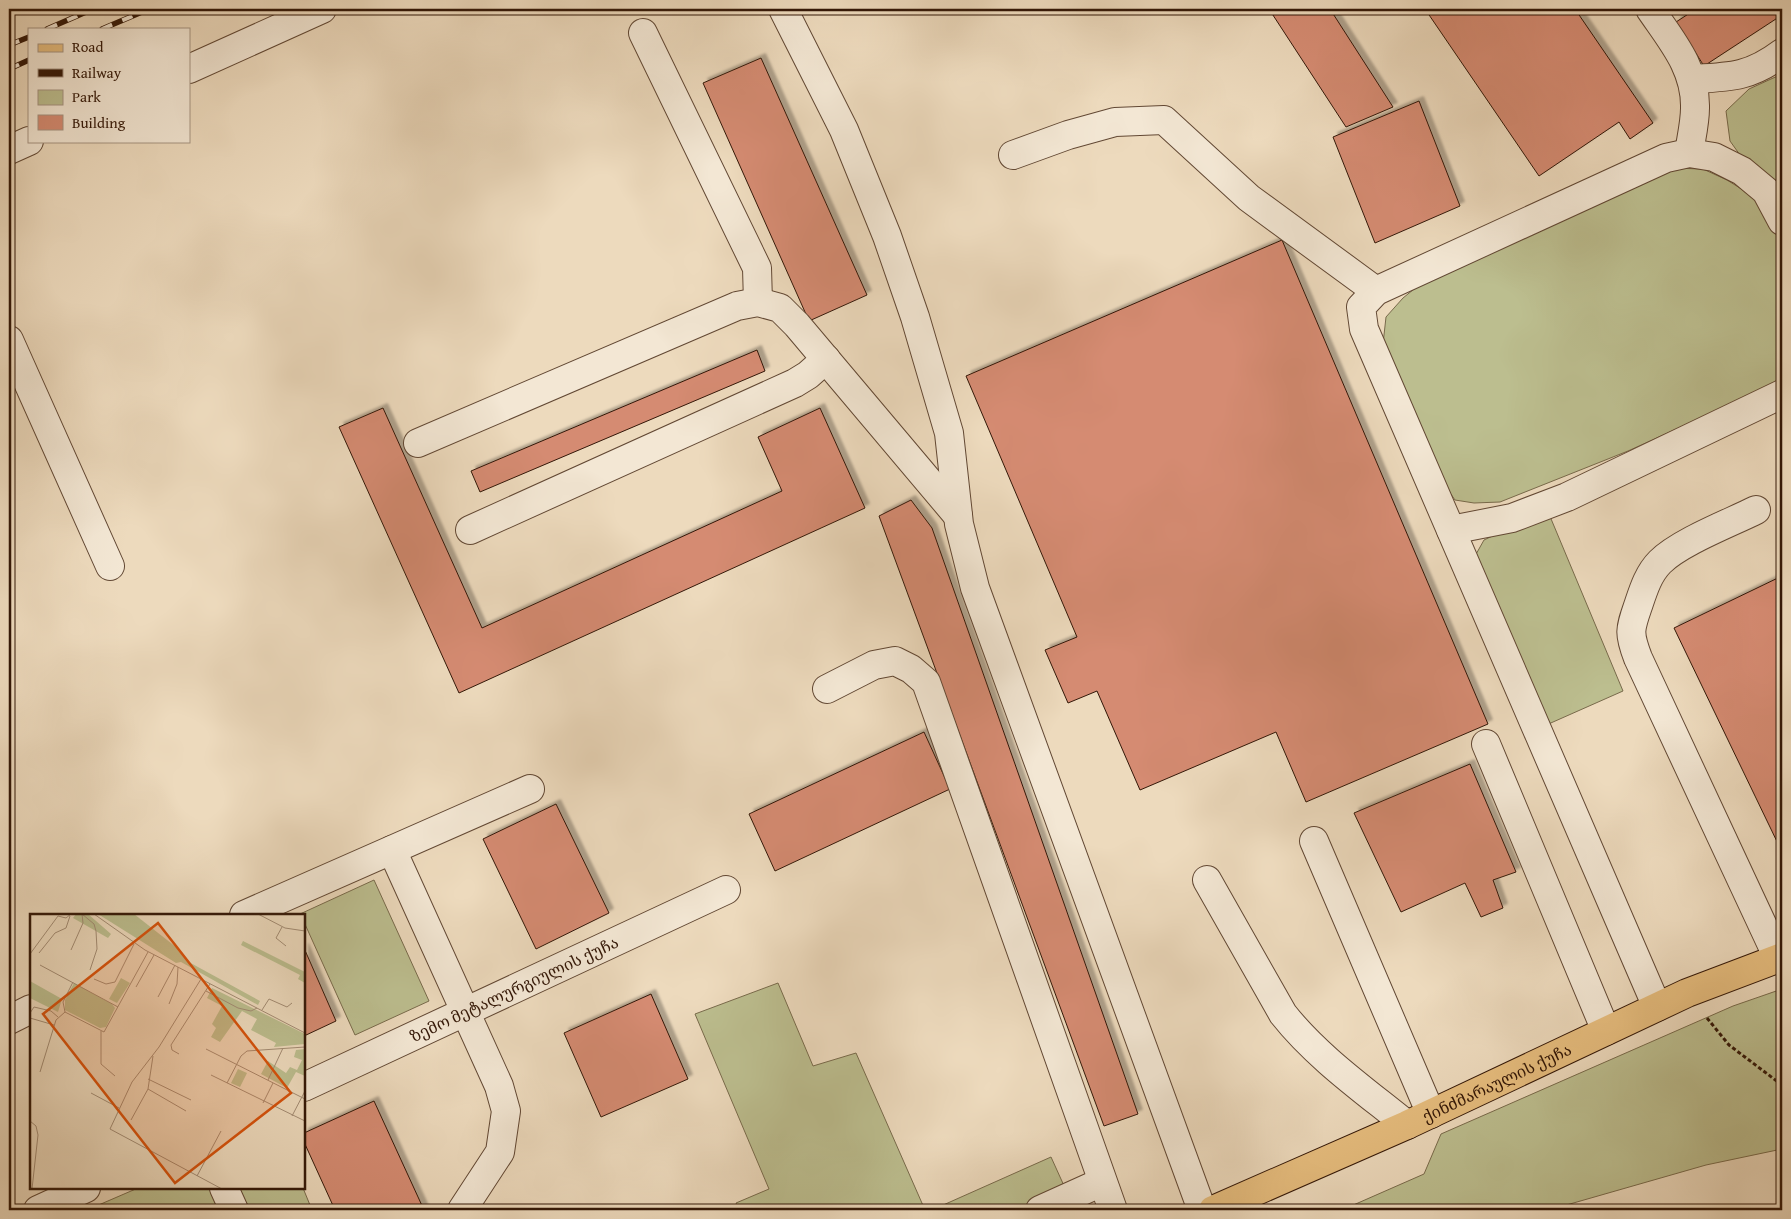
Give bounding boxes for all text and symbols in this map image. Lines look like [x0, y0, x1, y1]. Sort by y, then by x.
legend [28, 28, 190, 142]
text: Road [72, 36, 103, 57]
text: Railway [72, 62, 122, 83]
text: Park [72, 86, 101, 107]
text: Building [72, 112, 126, 133]
inset map [30, 914, 305, 1189]
street label: ზემო მეტალურგიულის ქუჩა [406, 930, 622, 1048]
street label: ქინძმარაულის ქუჩა [1418, 1037, 1575, 1128]

